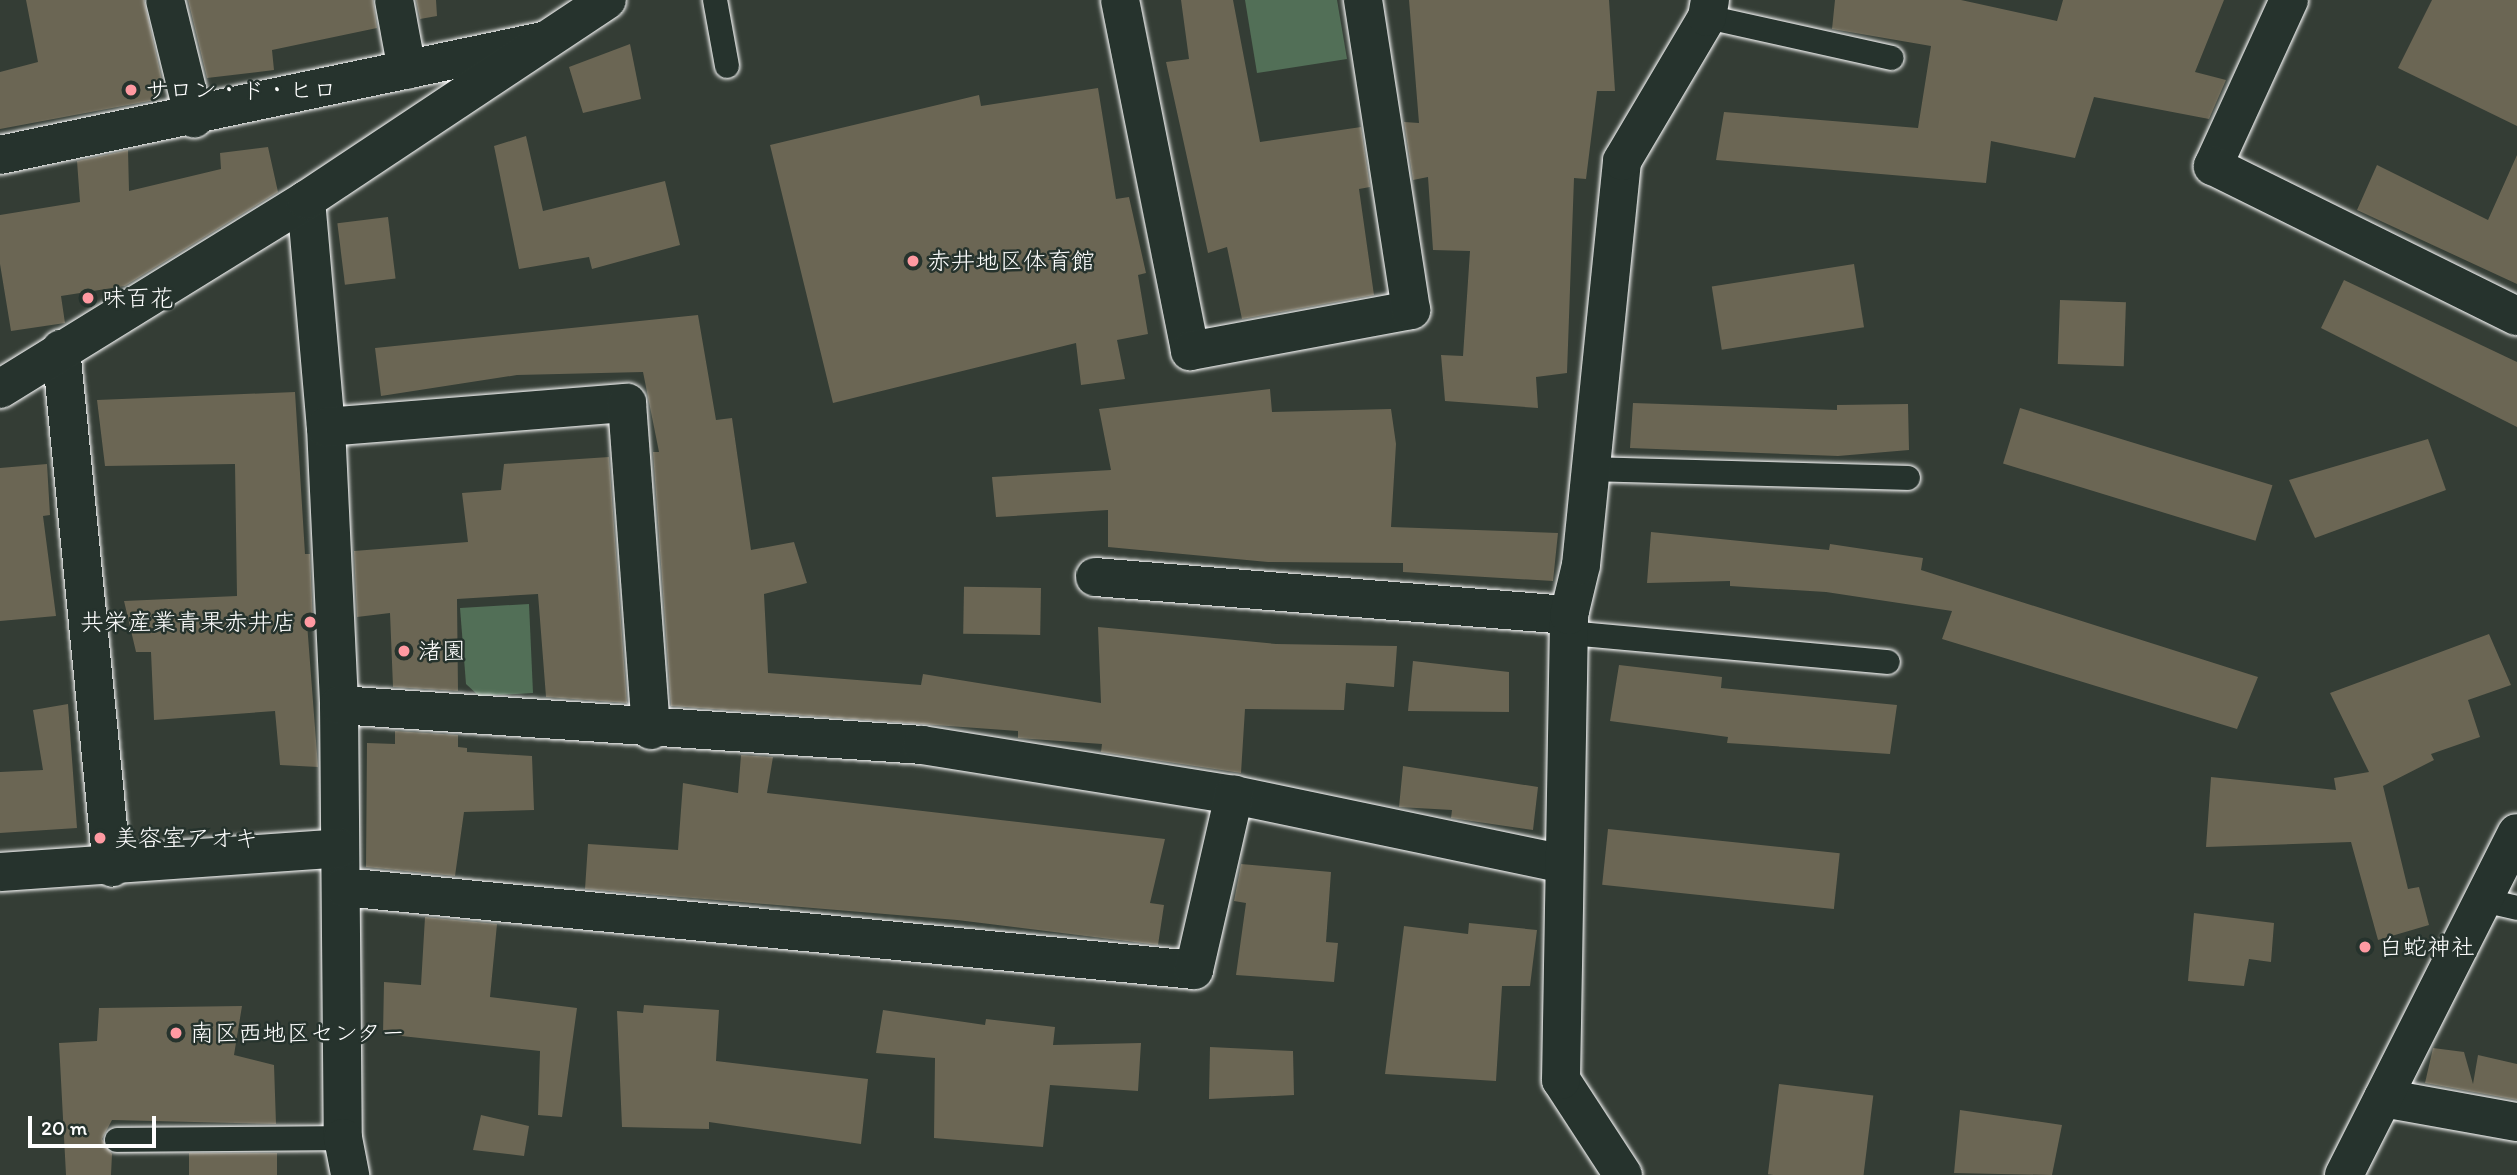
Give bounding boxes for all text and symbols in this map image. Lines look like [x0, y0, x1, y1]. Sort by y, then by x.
place label: サロン・ド・ヒロ [145, 76, 337, 104]
marker: サロン・ド・ヒロ [123, 82, 139, 98]
place label: 赤井地区体育館 [927, 247, 1095, 275]
marker: 赤井地区体育館 [905, 253, 921, 269]
place label: 味百花 [102, 284, 174, 312]
marker: 味百花 [80, 290, 96, 306]
place label: 共栄産業青果赤井店 [80, 608, 296, 636]
marker: 共栄産業青果赤井店 [302, 614, 318, 630]
place label: 渚園 [418, 637, 466, 665]
marker: 渚園 [396, 643, 412, 659]
place label: 美容室アオキ [114, 824, 258, 852]
marker: 美容室アオキ [92, 830, 108, 846]
place label: 白蛇神社 [2379, 933, 2475, 961]
marker: 白蛇神社 [2357, 939, 2373, 955]
place label: 南区西地区センター [190, 1019, 406, 1047]
marker: 南区西地区センター [168, 1025, 184, 1041]
scale bar [32, 1102, 159, 1146]
text: 20 m [41, 1115, 87, 1140]

